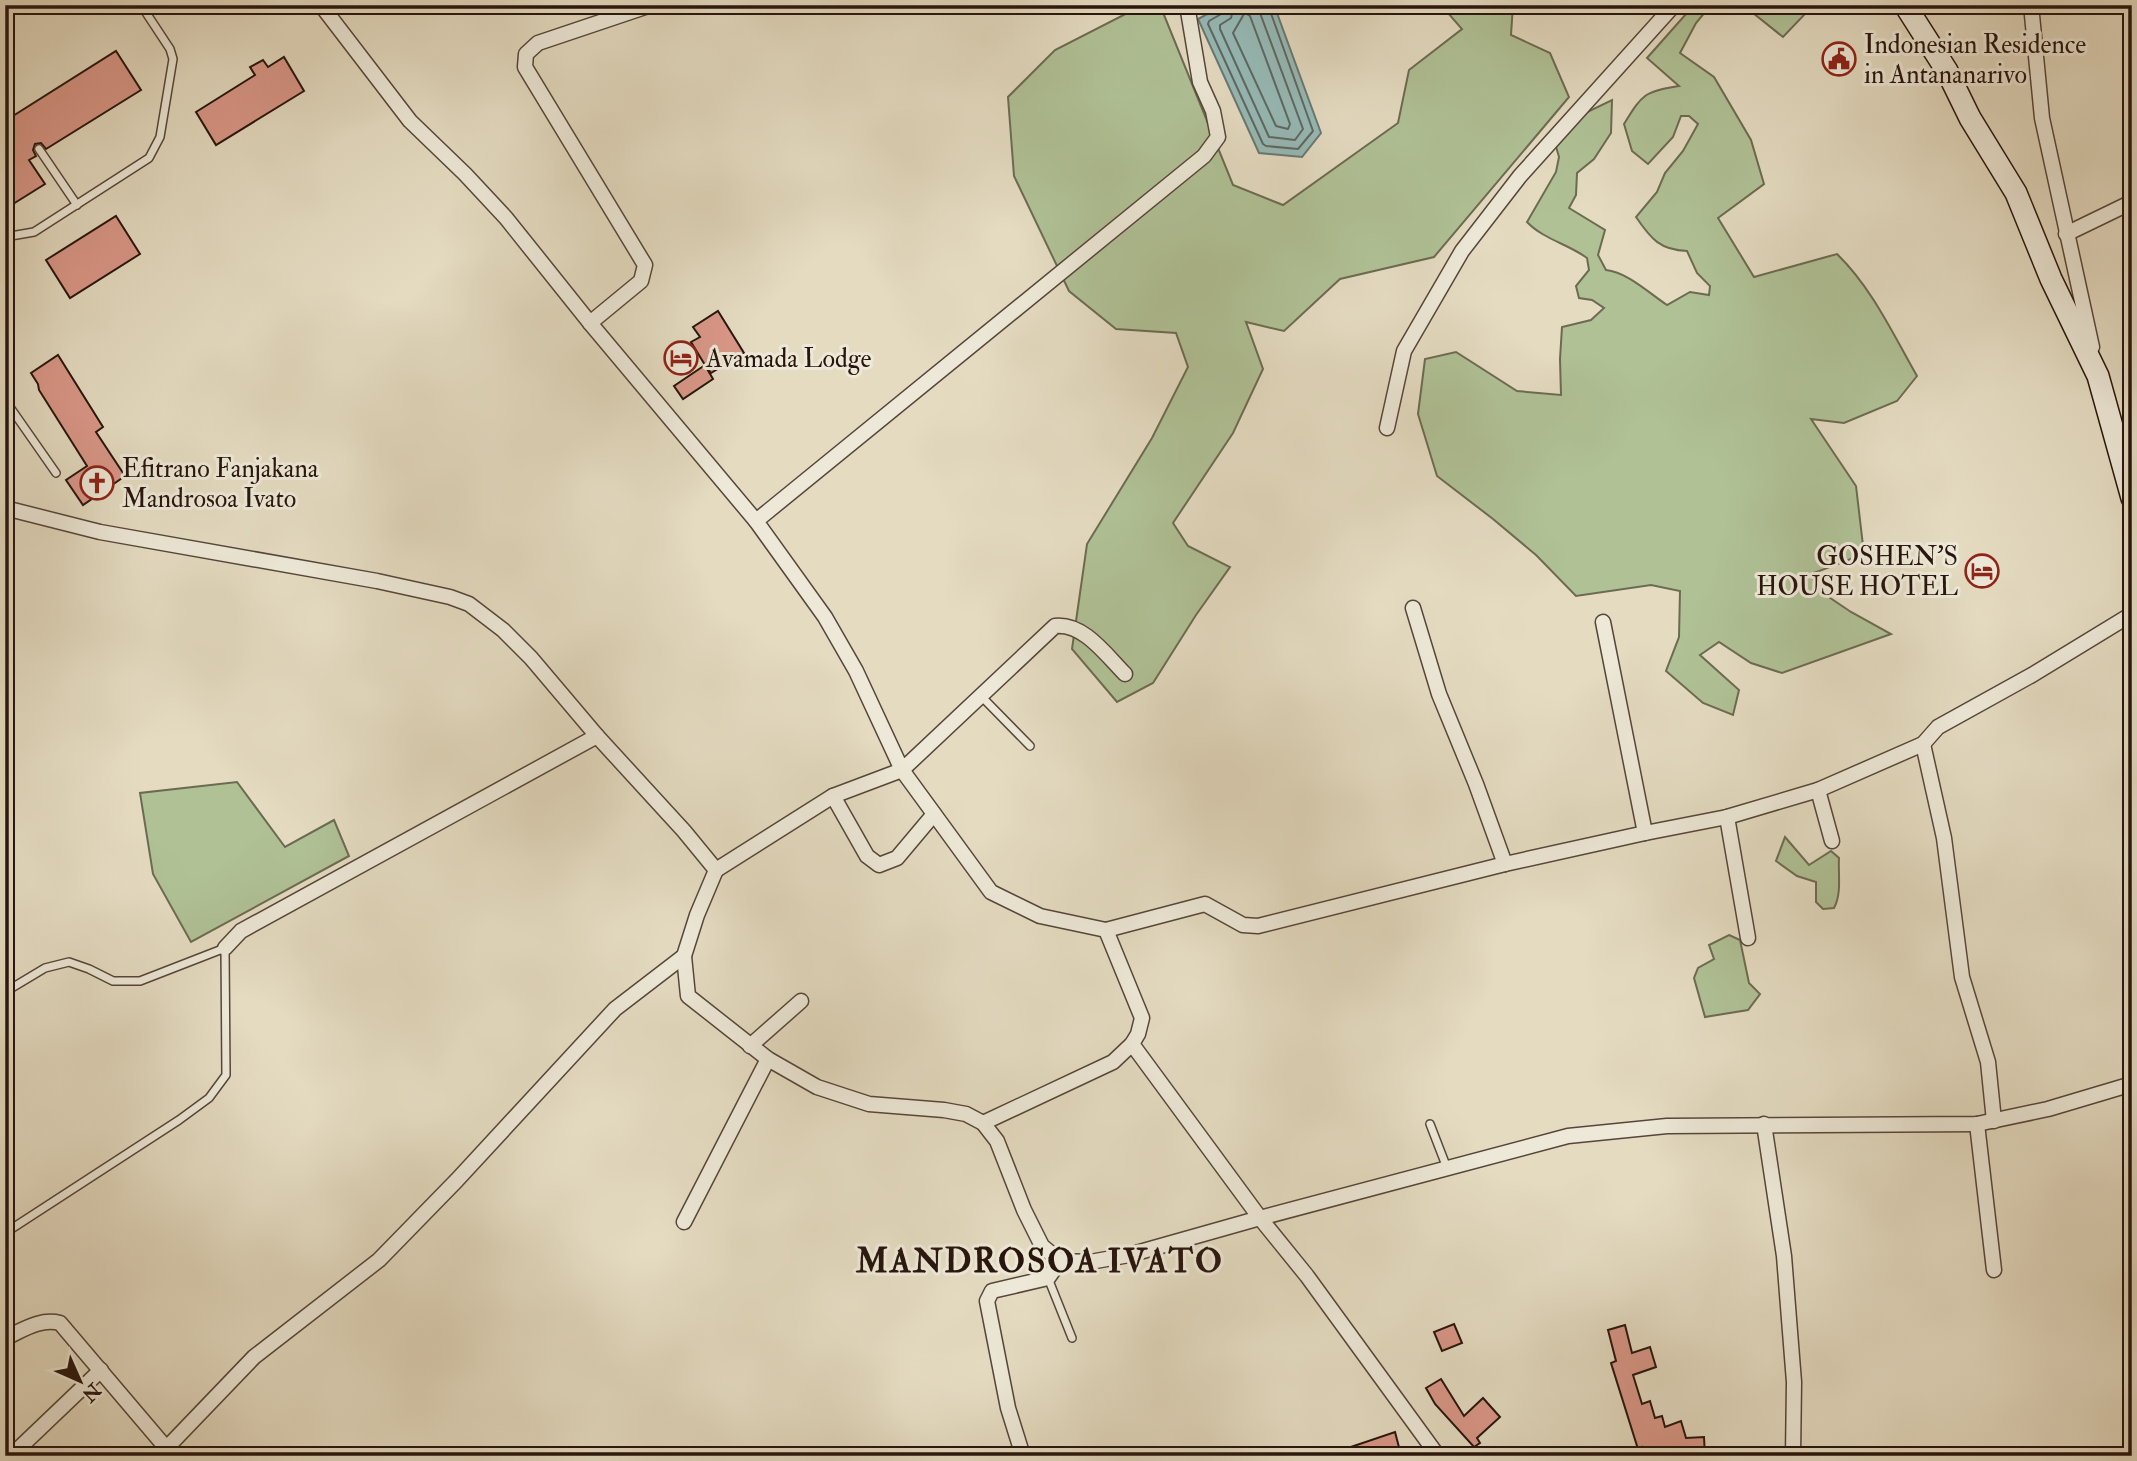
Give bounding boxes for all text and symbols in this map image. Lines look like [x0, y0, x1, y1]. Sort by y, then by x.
place label: Indonesian Residence in Antananarivo [1864, 29, 2086, 91]
public building icon: Indonesian Residence in Antananarivo [1820, 40, 1858, 78]
hotel icon: Avamada Lodge [662, 339, 700, 377]
place label: Avamada Lodge [705, 343, 872, 375]
place label: Efitrano Fanjakana Mandrosoa Ivato [122, 453, 319, 515]
church icon: Efitrano Fanjakana Mandrosoa Ivato [78, 464, 116, 502]
place label: GOSHEN'S HOUSE HOTEL [1756, 541, 1958, 603]
hotel icon: GOSHEN'S HOUSE HOTEL [1963, 552, 2001, 590]
district label: MANDROSOA IVATO [855, 1241, 1224, 1282]
north arrow [46, 1346, 116, 1416]
text: N [76, 1377, 107, 1408]

